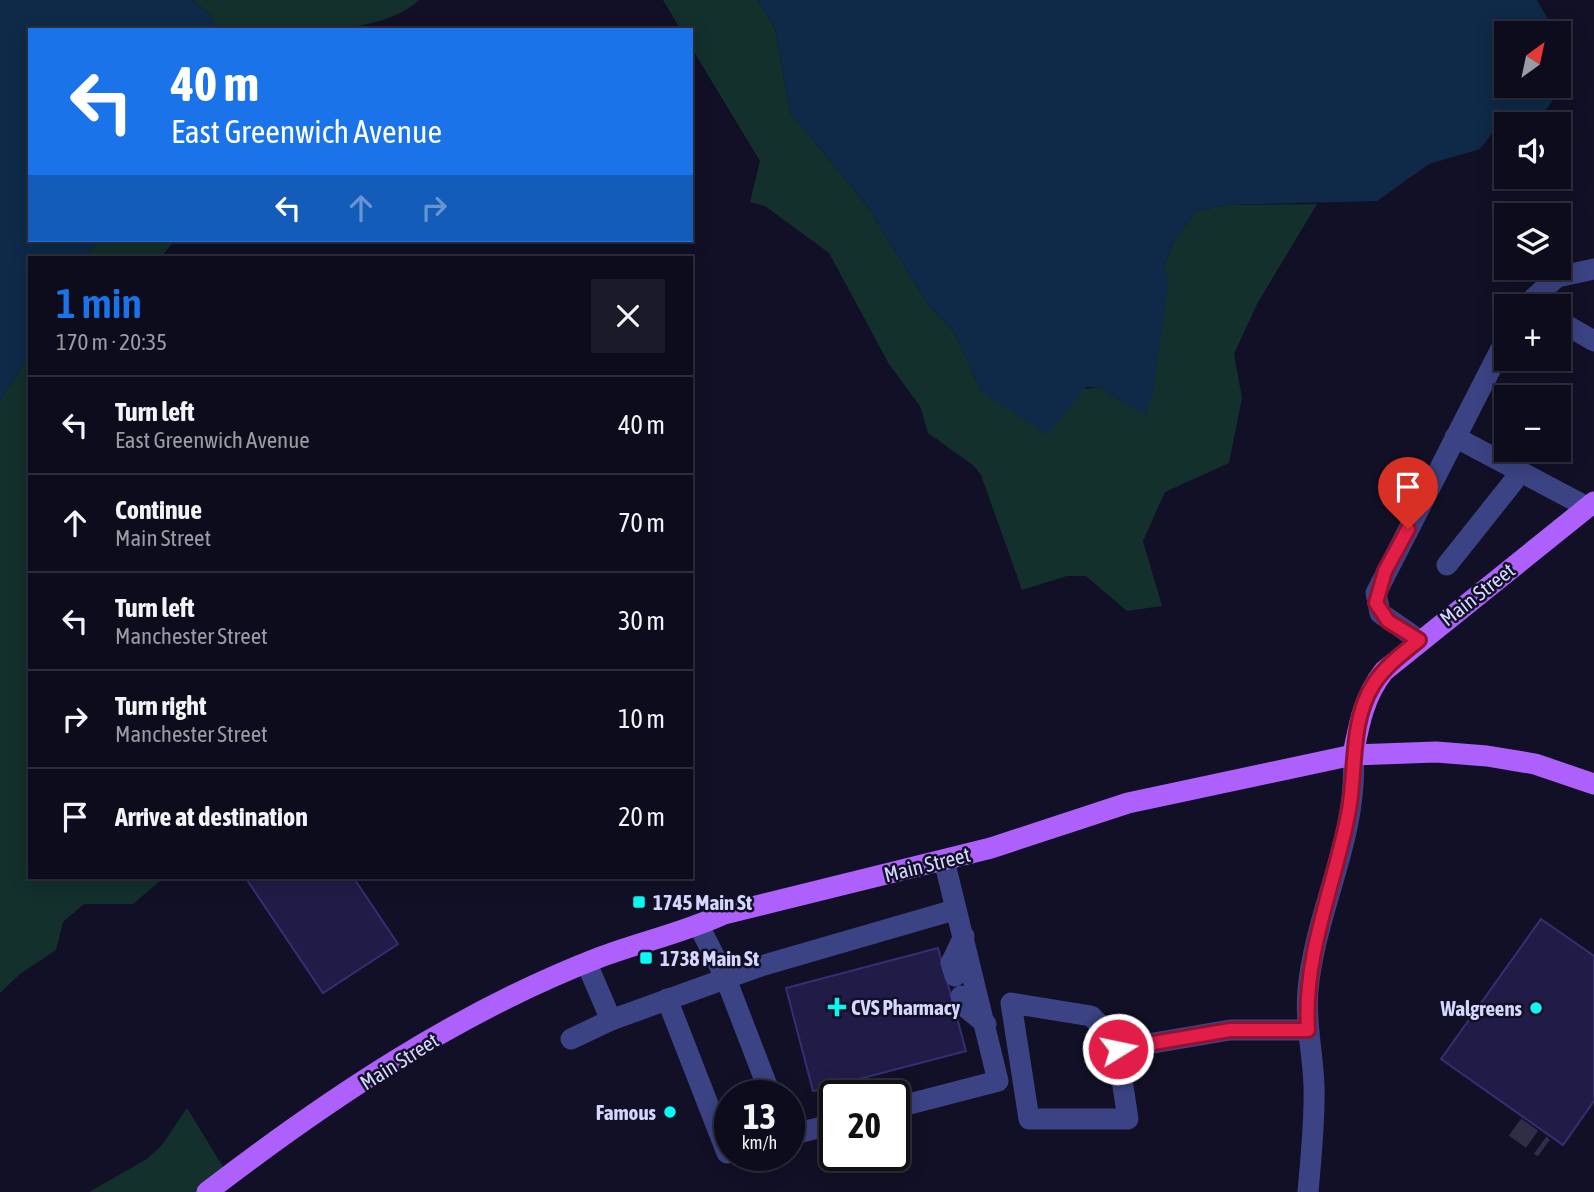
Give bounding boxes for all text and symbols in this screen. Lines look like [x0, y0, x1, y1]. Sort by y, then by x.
north arrow [1494, 21, 1572, 98]
map controls [1494, 21, 1571, 462]
text: 40 m [171, 55, 259, 111]
icon: left [56, 56, 147, 147]
button: sound [1494, 112, 1571, 189]
text: East Greenwich Avenue [171, 113, 442, 150]
icon: left [269, 189, 307, 227]
icon: ahead [342, 189, 380, 227]
icon: right [415, 189, 453, 227]
button: layers [1494, 203, 1571, 280]
text: 1 min [56, 279, 142, 327]
button: close [591, 279, 665, 353]
button: + [1494, 294, 1571, 371]
text: 170 m · 20:35 [56, 329, 167, 355]
button: − [1494, 385, 1571, 462]
text: Turn left [115, 397, 195, 427]
icon: left [56, 406, 94, 444]
text: 40 m [618, 410, 665, 440]
text: East Greenwich Avenue [115, 427, 310, 453]
pin [1378, 457, 1438, 529]
icon: arrive [1389, 468, 1427, 506]
text: Continue [115, 495, 202, 525]
icon: ahead [56, 504, 94, 542]
text: 70 m [618, 508, 665, 538]
text: Main Street [115, 525, 211, 551]
street label: Main Street [1435, 558, 1519, 630]
text: Turn left [115, 593, 195, 623]
icon: left [56, 602, 94, 640]
text: 30 m [618, 606, 665, 636]
text: Manchester Street [115, 623, 268, 649]
text: Turn right [115, 691, 206, 721]
icon: right [56, 700, 94, 738]
text: 10 m [618, 704, 665, 734]
text: Manchester Street [115, 721, 268, 747]
icon: arrive [56, 798, 94, 836]
text: Arrive at destination [115, 802, 308, 832]
text: 20 m [618, 802, 665, 832]
street label: Main Street [881, 842, 973, 886]
place label: 1745 Main St [653, 890, 752, 914]
marker: 1745 Main St [631, 894, 647, 910]
place label: 1738 Main St [660, 946, 759, 970]
marker: 1738 Main St [638, 950, 654, 966]
place label: CVS Pharmacy [851, 995, 961, 1019]
place label: Walgreens [1440, 996, 1523, 1020]
marker: CVS Pharmacy [829, 999, 845, 1015]
marker: Walgreens [1528, 1000, 1544, 1016]
position arrow [1081, 1012, 1155, 1086]
street label: Main Street [355, 1028, 443, 1094]
speed limit sign: 20 [819, 1080, 910, 1171]
text: 13 [743, 1096, 776, 1136]
place label: Famous [596, 1100, 657, 1124]
marker: Famous [662, 1104, 678, 1120]
text: km/h [742, 1132, 777, 1153]

